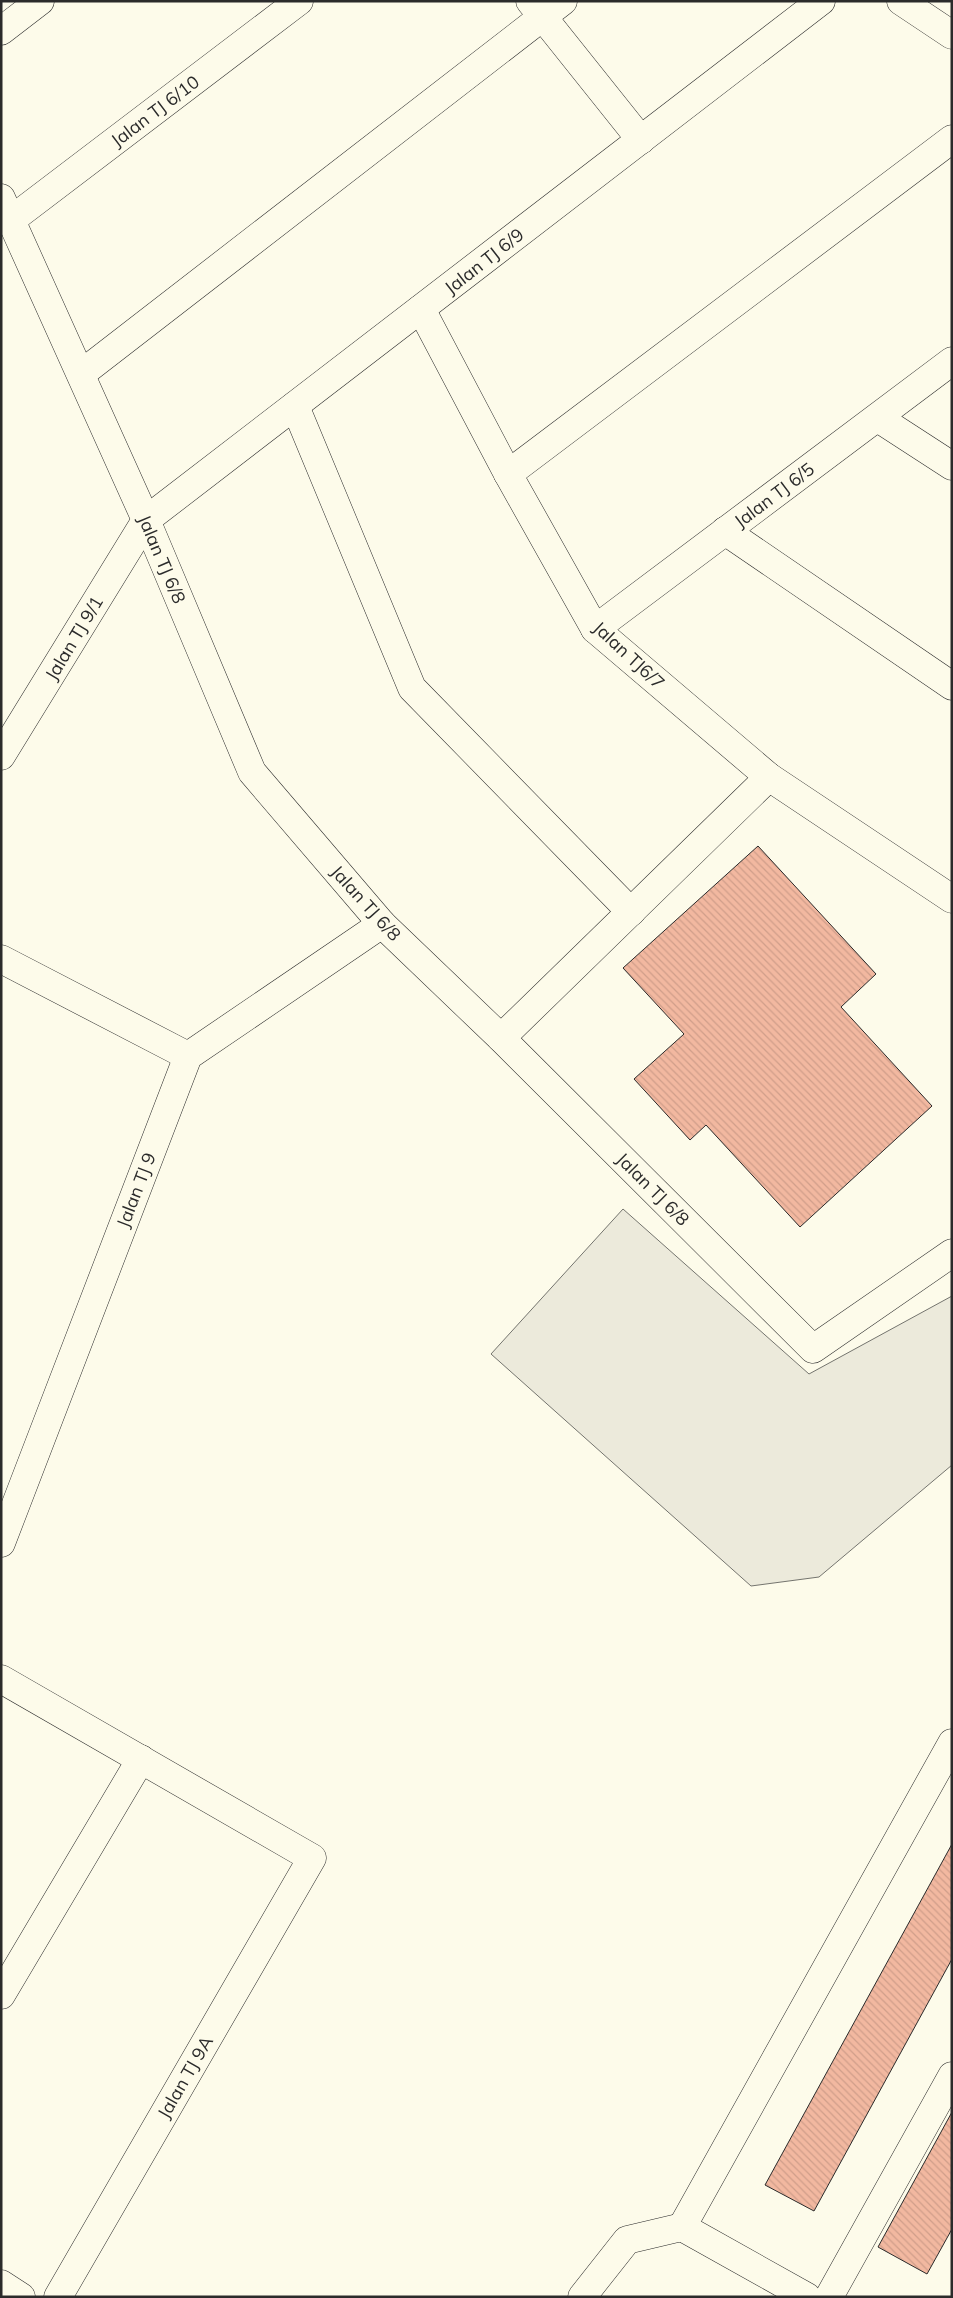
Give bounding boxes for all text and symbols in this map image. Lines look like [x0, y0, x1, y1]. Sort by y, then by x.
street label: Jalan TJ 6/10 [106, 70, 204, 152]
street label: Jalan TJ 6/9 [440, 223, 528, 299]
street label: Jalan TJ 6/5 [729, 457, 819, 533]
street label: Jalan TJ 6/8 [133, 511, 191, 607]
street label: Jalan TJ 9/1 [40, 592, 108, 684]
street label: Jalan TJ6/7 [588, 616, 670, 694]
street label: Jalan TJ 6/8 [326, 860, 406, 946]
street label: Jalan TJ 6/8 [612, 1148, 694, 1230]
street label: Jalan TJ 9 [111, 1149, 161, 1231]
street label: Jalan TJ 9A [152, 2032, 218, 2122]

